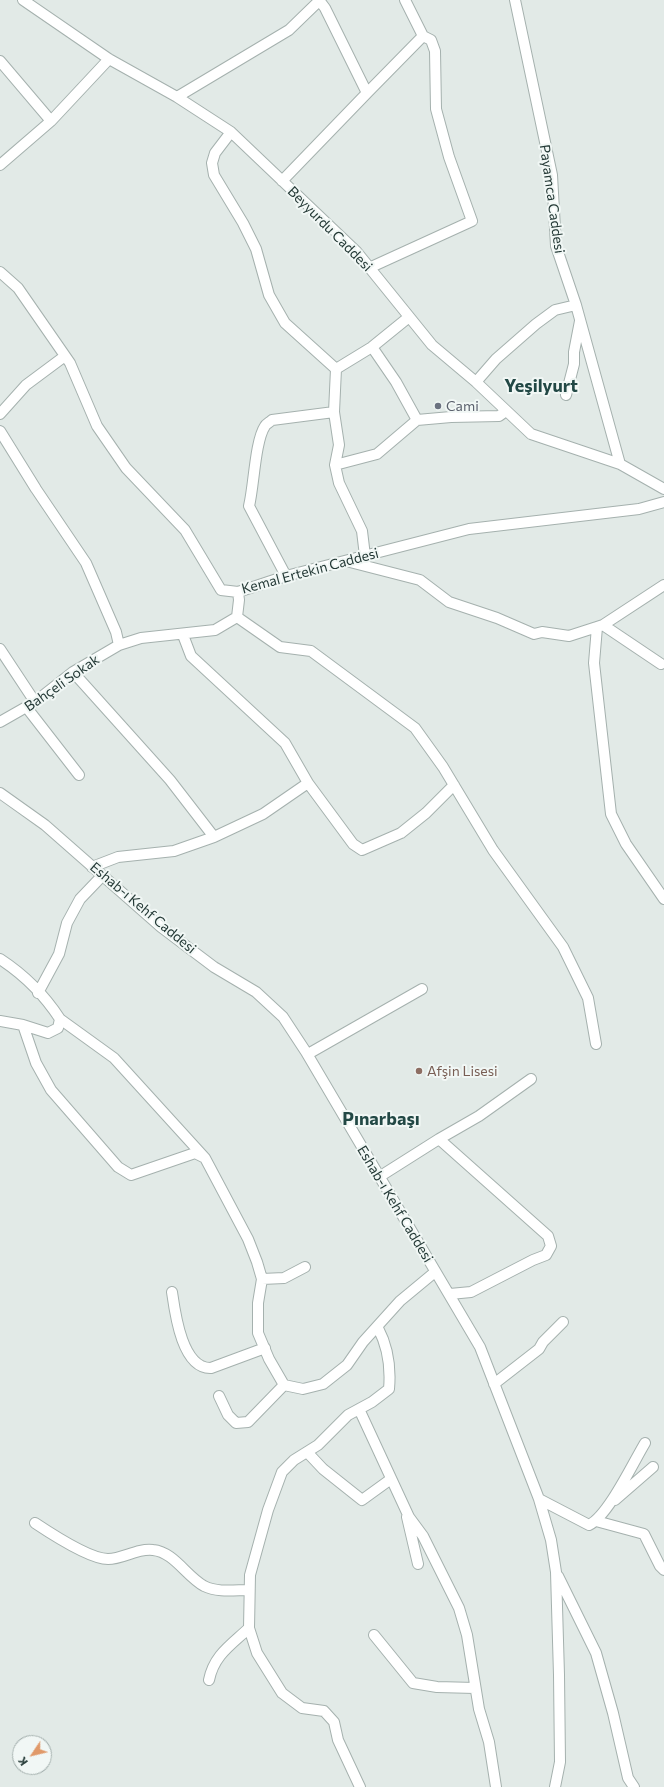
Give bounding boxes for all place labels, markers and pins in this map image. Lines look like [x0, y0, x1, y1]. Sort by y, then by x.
place label: Cami [446, 398, 479, 414]
marker: Cami [433, 401, 443, 411]
place label: Afşin Lisesi [427, 1063, 498, 1079]
marker: Afşin Lisesi [414, 1066, 424, 1076]

